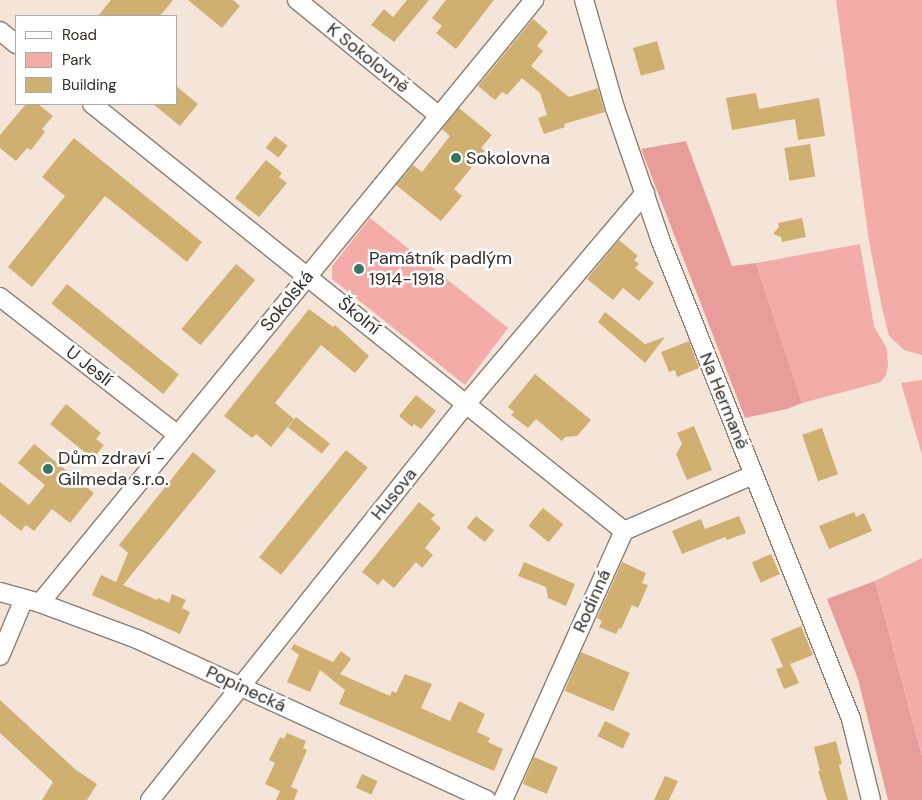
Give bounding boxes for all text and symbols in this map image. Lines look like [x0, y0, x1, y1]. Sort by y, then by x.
legend [15, 15, 178, 105]
street label: K Sokolovně [322, 18, 414, 98]
text: Road [62, 25, 97, 45]
text: Park [62, 50, 92, 70]
text: Building [62, 75, 117, 95]
place label: Sokolovna [466, 147, 550, 169]
marker: Sokolovna [450, 152, 462, 164]
place label: Památník padlým 1914-1918 [369, 248, 512, 290]
marker: Památník padlým 1914-1918 [353, 263, 365, 275]
street label: Sokolská [256, 266, 318, 336]
street label: Školní [334, 293, 384, 339]
street label: U Jeslí [62, 341, 116, 391]
street label: Na Hermaně [695, 349, 753, 453]
place label: Dům zdraví - Gilmeda s.r.o. [58, 448, 168, 490]
marker: Dům zdraví - Gilmeda s.r.o. [42, 463, 54, 475]
street label: Husova [367, 464, 421, 524]
street label: Rodinná [569, 566, 615, 636]
street label: Popinecká [203, 661, 289, 717]

